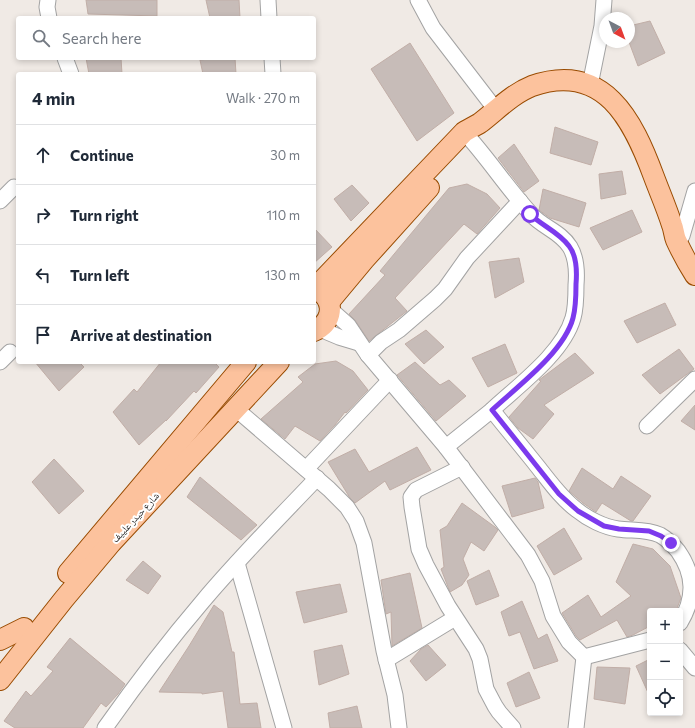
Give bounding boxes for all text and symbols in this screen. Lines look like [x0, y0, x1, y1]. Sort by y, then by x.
north arrow [599, 12, 635, 48]
search box [16, 16, 316, 60]
icon: search [30, 27, 52, 49]
text: Search here [62, 29, 141, 47]
text: 4 min [32, 88, 75, 109]
text: Walk · 270 m [226, 90, 300, 106]
icon: ahead [32, 144, 54, 166]
text: Continue [70, 146, 134, 164]
text: 30 m [270, 147, 300, 163]
icon: right [32, 204, 54, 226]
route start [521, 205, 539, 223]
text: Turn right [70, 206, 139, 224]
text: 110 m [267, 207, 300, 223]
icon: left [32, 264, 54, 286]
text: Turn left [70, 266, 129, 284]
text: 130 m [265, 267, 300, 283]
icon: arrive [32, 324, 54, 346]
text: Arrive at destination [70, 326, 212, 344]
street label: شارع حيدر علييف [109, 489, 162, 545]
route end [662, 534, 680, 552]
map controls [647, 608, 683, 716]
button: + [647, 608, 683, 644]
button: − [647, 644, 683, 680]
button: locate [647, 680, 683, 716]

